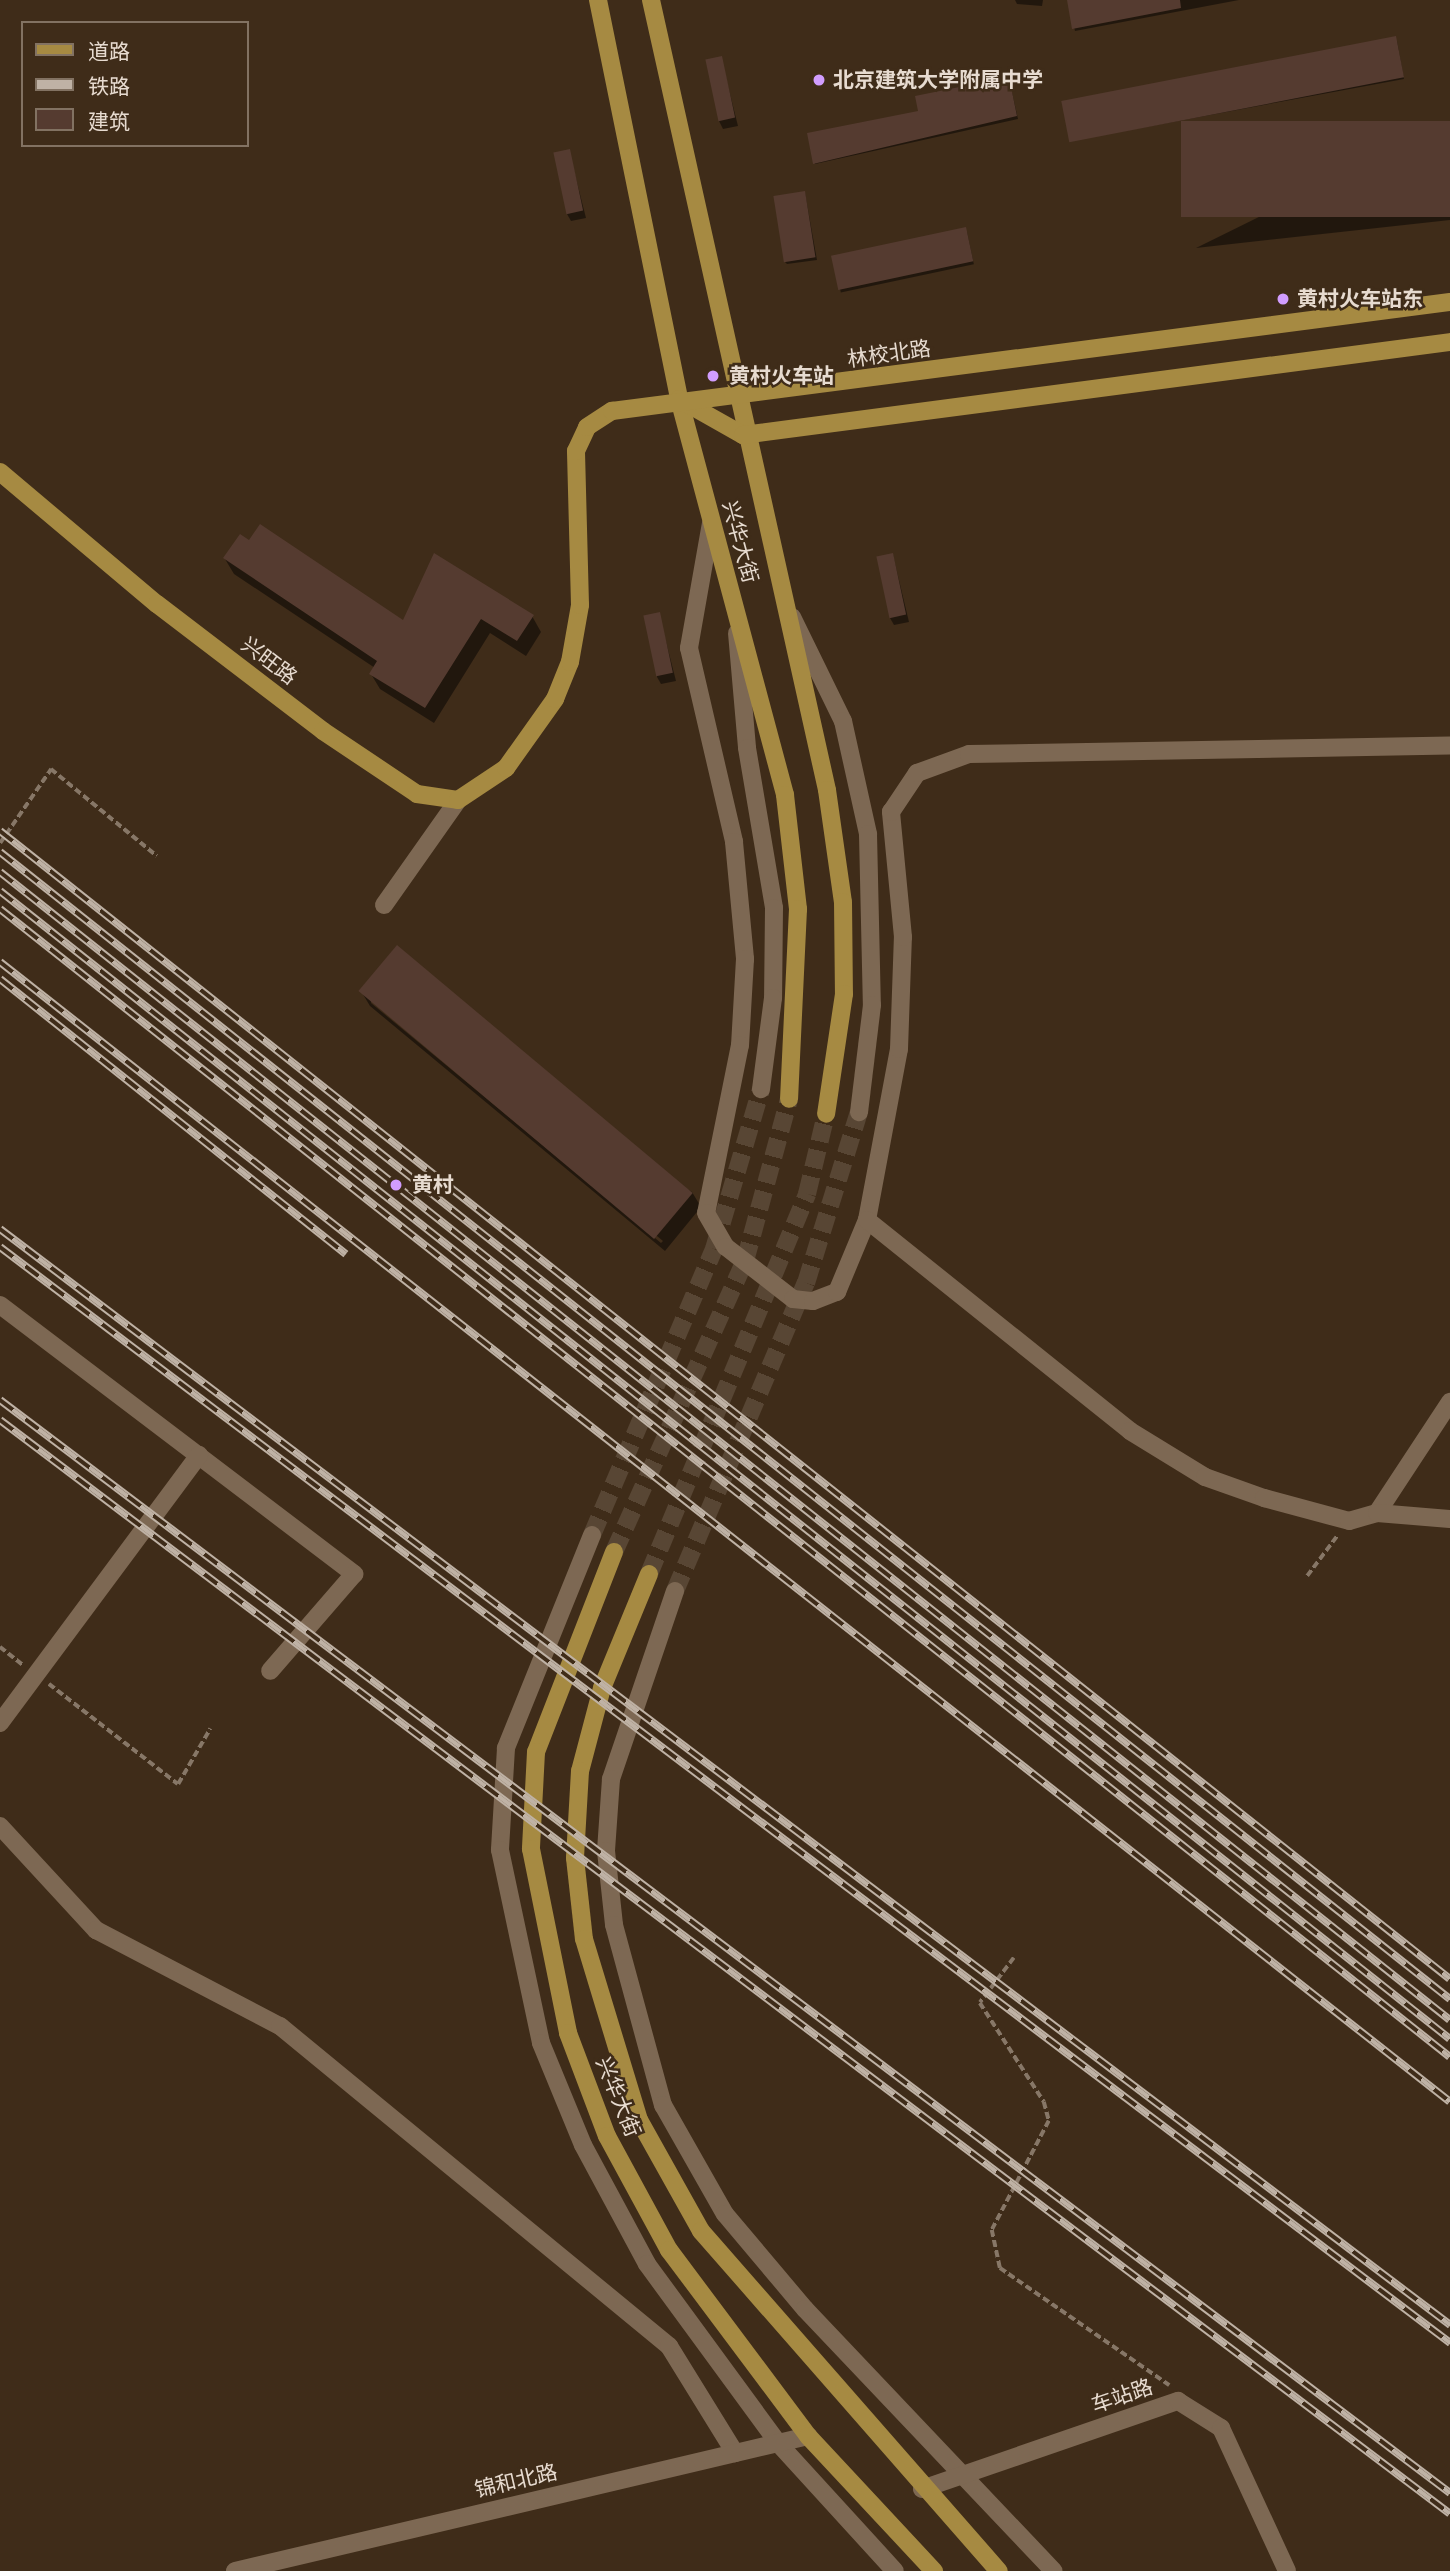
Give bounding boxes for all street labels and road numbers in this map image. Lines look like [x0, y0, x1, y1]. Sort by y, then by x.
street label: 林校北路 [846, 336, 932, 372]
street label: 兴华大街 [717, 498, 763, 586]
street label: 兴旺路 [236, 632, 302, 690]
street label: 兴华大街 [591, 2053, 645, 2141]
street label: 车站路 [1088, 2374, 1156, 2418]
street label: 锦和北路 [472, 2459, 560, 2503]

